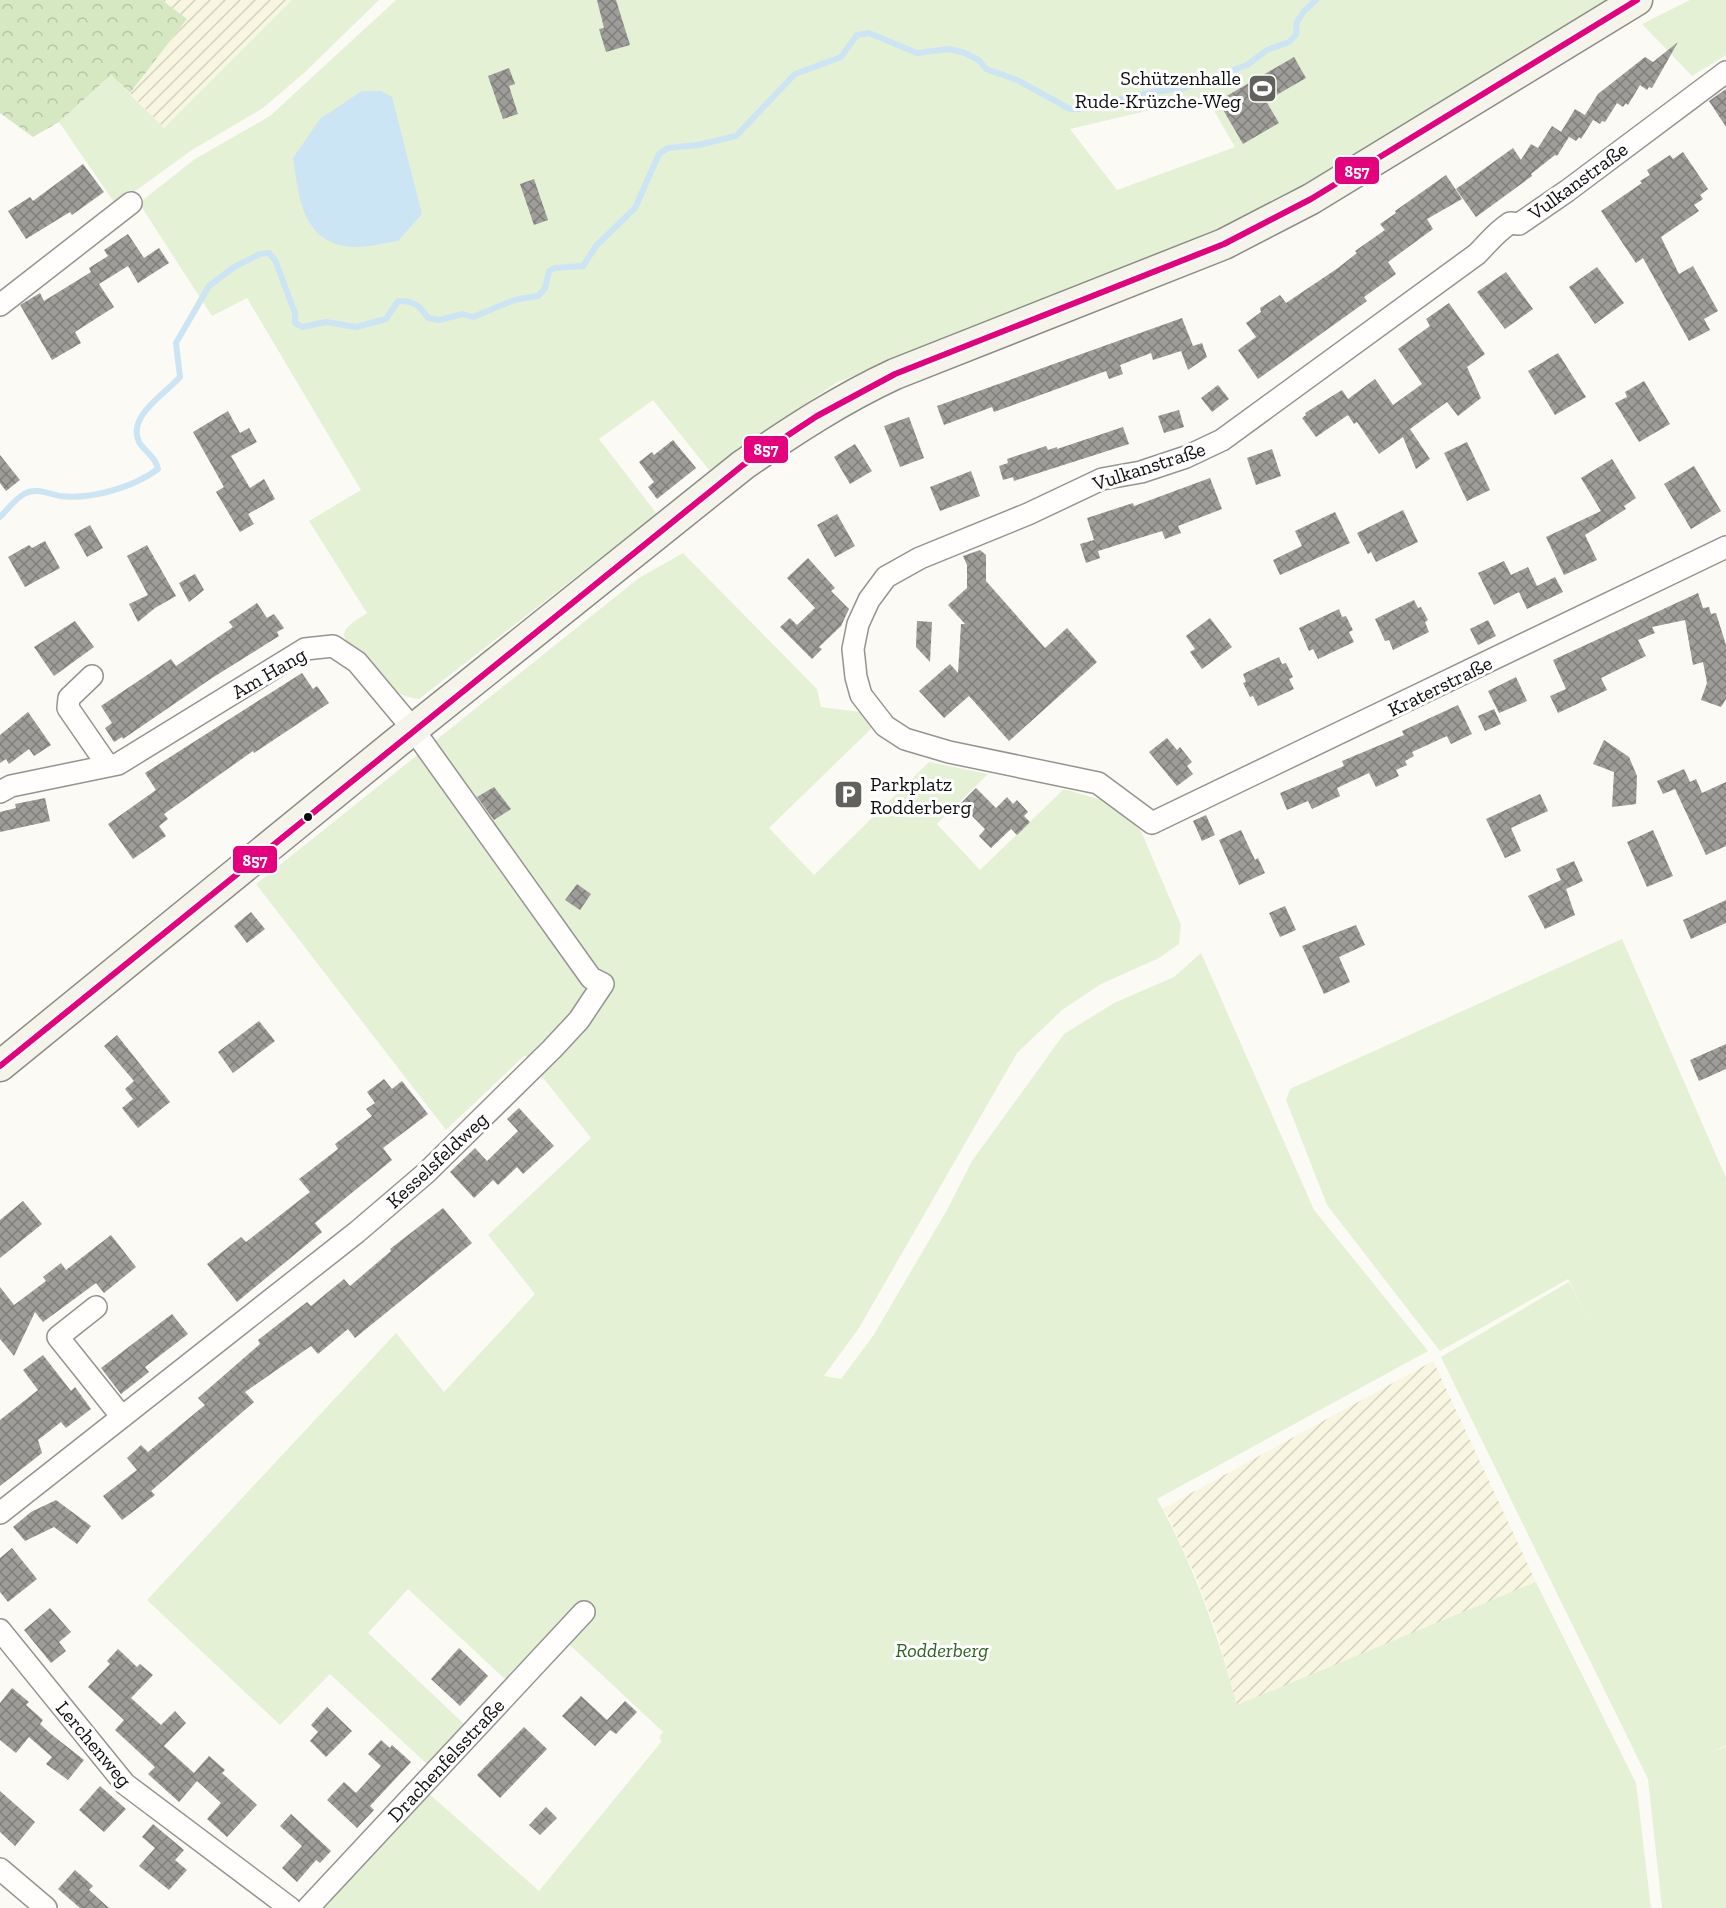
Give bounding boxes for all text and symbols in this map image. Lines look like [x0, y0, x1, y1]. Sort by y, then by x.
place label: Schützenhalle Rude-Krüzche-Weg [1075, 66, 1241, 113]
sports icon: Schützenhalle Rude-Krüzche-Weg [1246, 73, 1278, 105]
street label: Vulkanstraße [1523, 137, 1632, 226]
line badge: 857 [1334, 156, 1380, 185]
text: 857 [1345, 162, 1370, 181]
line badge: 857 [743, 435, 789, 464]
street label: Vulkanstraße [1089, 437, 1208, 496]
text: 857 [754, 440, 779, 459]
street label: Am Hang [228, 642, 310, 704]
street label: Kraterstraße [1384, 650, 1496, 722]
place label: Parkplatz Rodderberg [870, 772, 972, 819]
parking icon: Parkplatz Rodderberg [833, 779, 865, 811]
unlabelled marker [302, 811, 314, 823]
line badge: 857 [232, 845, 278, 874]
text: 857 [243, 851, 268, 870]
street label: Kesselsfeldweg [381, 1107, 493, 1213]
park label: Rodderberg [895, 1638, 989, 1662]
street label: Drachenfelsstraße [383, 1693, 509, 1827]
street label: Lerchenweg [51, 1696, 137, 1792]

